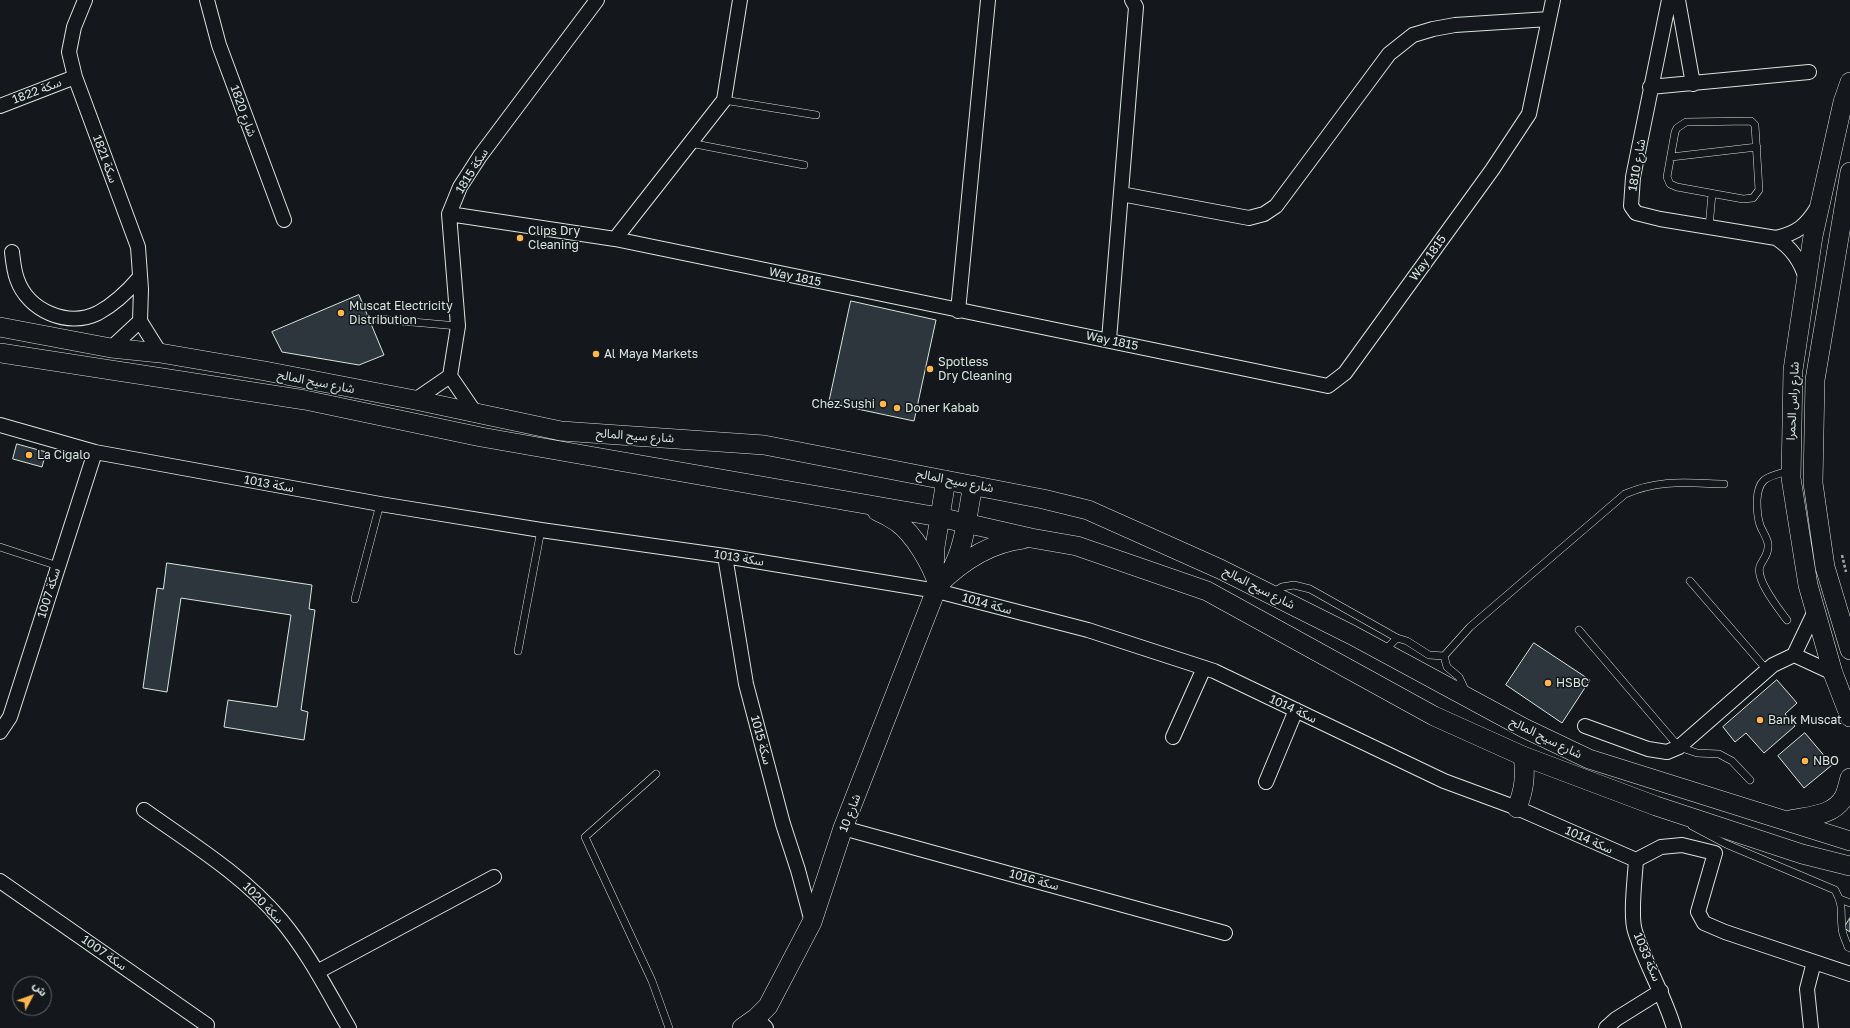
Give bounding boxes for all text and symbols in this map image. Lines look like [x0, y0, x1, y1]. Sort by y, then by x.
street label: سكة 1822 [10, 75, 64, 107]
street label: 1820 شارع [227, 83, 259, 139]
street label: سكة 1821 [90, 133, 120, 185]
street label: شارع 1810 [1625, 138, 1649, 192]
street label: سكة 1815 [453, 146, 491, 196]
place label: Clips Dry Cleaning [528, 224, 580, 252]
street label: Way 1815 [1407, 232, 1449, 284]
marker: Clips Dry Cleaning [515, 233, 525, 243]
street label: Way 1815 [767, 264, 823, 290]
place label: Muscat Electricity Distribution [349, 299, 453, 327]
marker: Muscat Electricity Distribution [336, 308, 346, 318]
street label: Way 1815 [1084, 328, 1140, 354]
place label: Al Maya Markets [604, 347, 698, 361]
marker: Al Maya Markets [591, 349, 601, 359]
place label: Spotless Dry Cleaning [938, 355, 1012, 383]
street label: شارع راس الحمرا [1784, 361, 1802, 441]
marker: Spotless Dry Cleaning [925, 364, 935, 374]
street label: شارع سيح المالح [276, 367, 356, 397]
place label: Chez Sushi [811, 397, 875, 411]
marker: Chez Sushi [878, 399, 888, 409]
place label: Doner Kabab [905, 401, 979, 415]
marker: Doner Kabab [892, 403, 902, 413]
street label: شارع سيح المالح [595, 426, 675, 446]
place label: La Cigalo [37, 448, 90, 462]
marker: La Cigalo [24, 450, 34, 460]
street label: شارع سيح المالح [915, 466, 995, 496]
street label: سكة 1013 [243, 473, 295, 495]
street label: سكة 1013 [713, 547, 765, 569]
street label: شارع سيح المالح [1221, 564, 1297, 612]
street label: سكة 1007 [35, 566, 63, 620]
street label: سكة 1014 [961, 590, 1013, 618]
place label: HSBC [1556, 676, 1589, 690]
marker: HSBC [1543, 678, 1553, 688]
street label: سكة 1014 [1267, 692, 1319, 726]
place label: Bank Muscat [1768, 713, 1842, 727]
street label: سكة 1015 [748, 714, 774, 766]
street label: شارع سيح المالح [1508, 714, 1584, 762]
marker: Bank Muscat [1755, 715, 1765, 725]
place label: NBO [1813, 754, 1839, 768]
marker: NBO [1800, 756, 1810, 766]
street label: شارع 10 [836, 792, 864, 834]
street label: سكة 1014 [1563, 823, 1615, 857]
street label: سكة 1016 [1008, 866, 1060, 894]
street label: سكة 1020 [240, 879, 286, 927]
street label: سكة 1033 [1630, 930, 1664, 984]
street label: سكة 1007 [79, 932, 129, 974]
north arrow [12, 976, 52, 1016]
text: ش [31, 978, 51, 998]

